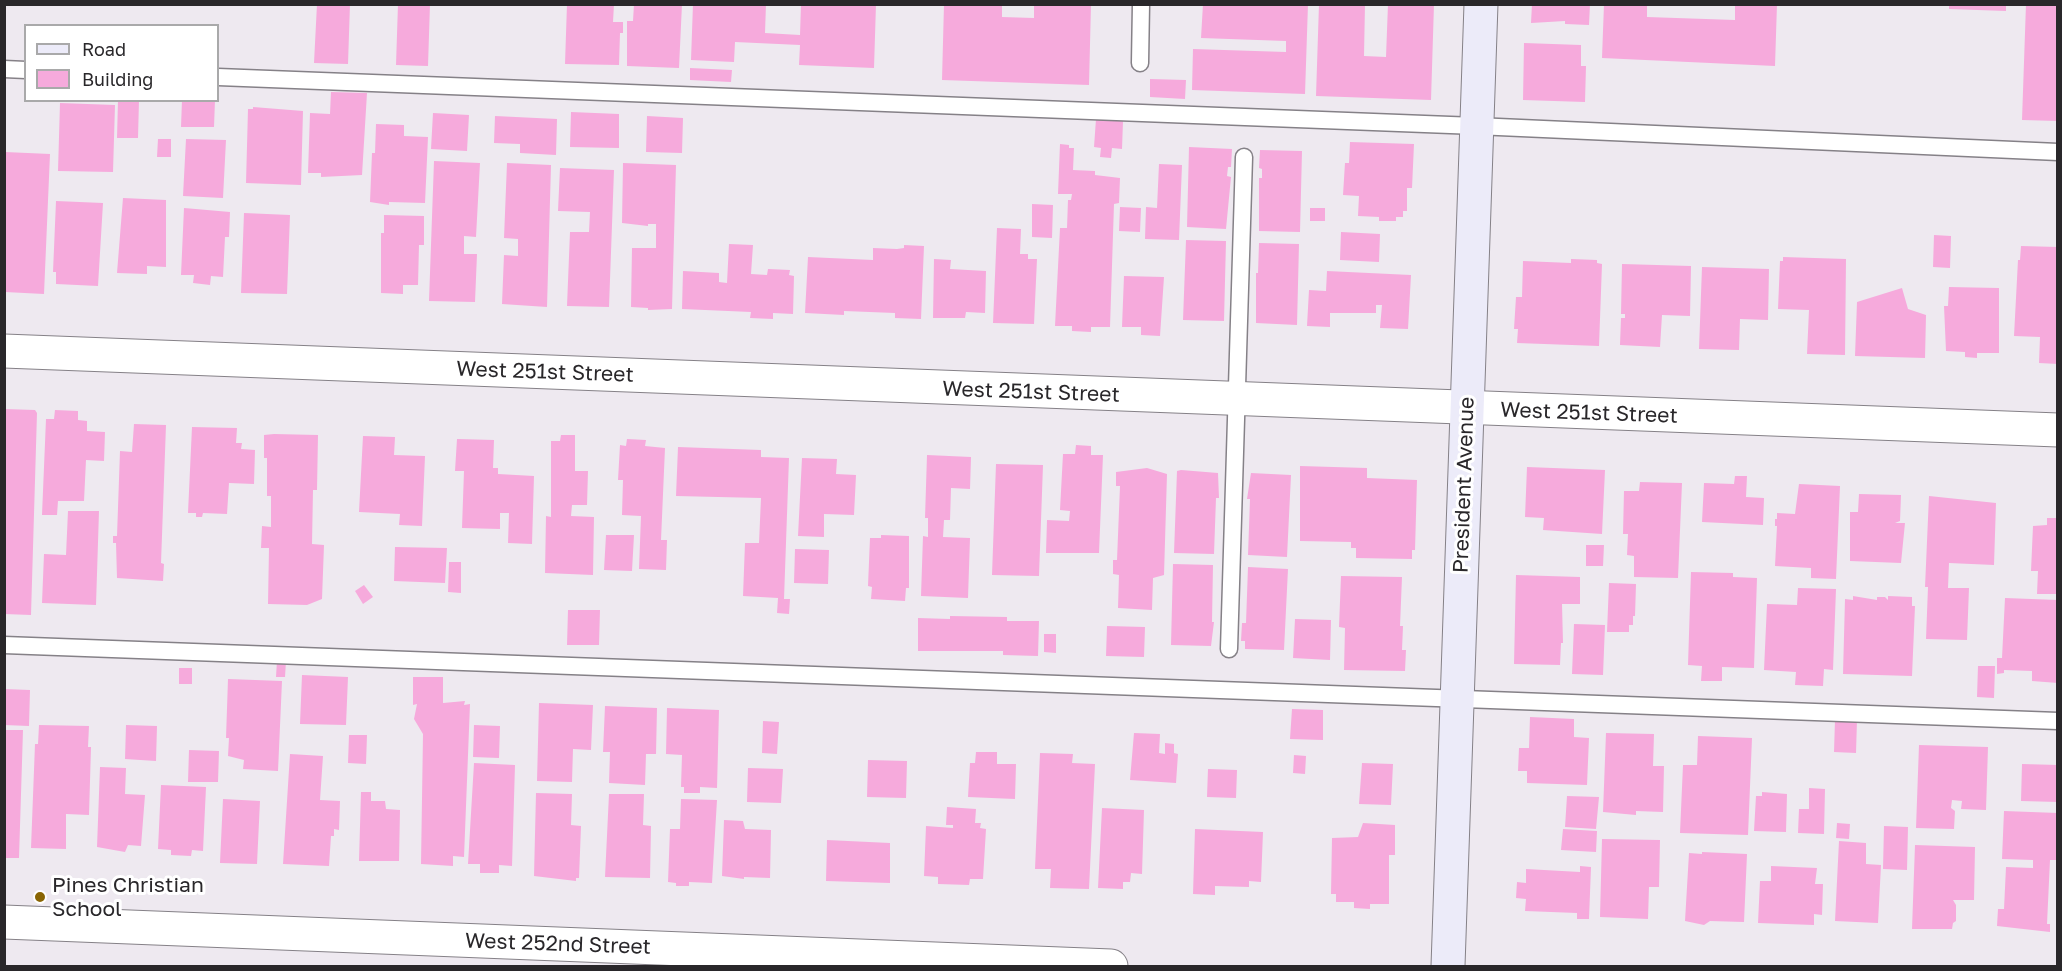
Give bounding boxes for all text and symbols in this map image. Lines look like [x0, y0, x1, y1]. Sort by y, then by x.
legend [24, 24, 219, 102]
text: Road [82, 38, 126, 60]
text: Building [82, 68, 153, 90]
street label: West 251st Street [456, 356, 634, 388]
street label: West 251st Street [942, 376, 1120, 408]
street label: President Avenue [1448, 396, 1480, 574]
street label: West 251st Street [1500, 397, 1678, 429]
place label: Pines Christian School [52, 872, 204, 922]
marker: Pines Christian School [33, 890, 47, 904]
street label: West 252nd Street [465, 928, 651, 960]

